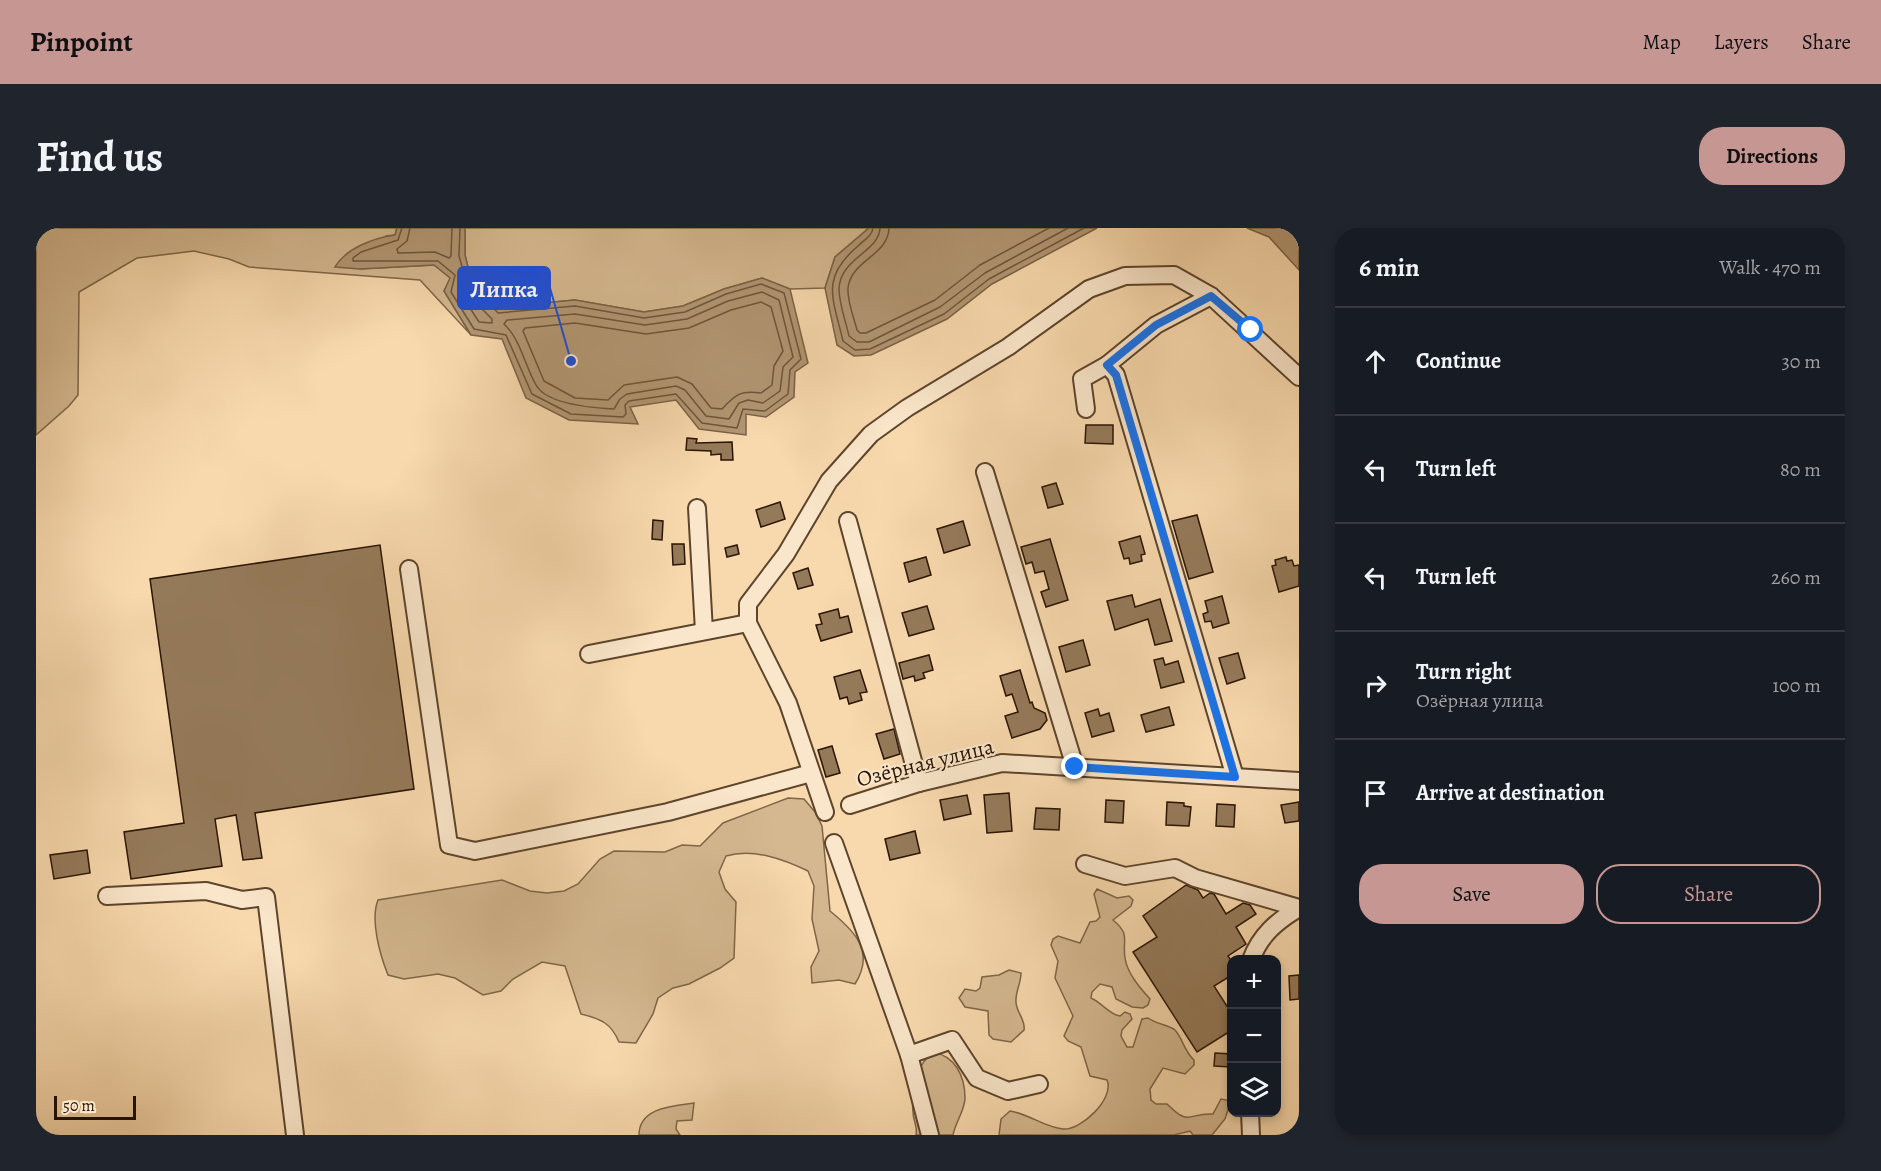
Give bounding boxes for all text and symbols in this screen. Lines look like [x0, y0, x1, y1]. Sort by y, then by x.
text: Pinpoint [30, 23, 133, 61]
text: Map [1642, 28, 1681, 56]
text: Layers [1714, 28, 1769, 56]
text: Share [1802, 28, 1851, 56]
button: Directions [1699, 127, 1845, 185]
text: Find us [36, 128, 163, 185]
text: 6 min [1359, 250, 1420, 285]
text: Walk · 470 m [1719, 254, 1821, 281]
callout: Липка [458, 267, 550, 309]
text: Липка [470, 273, 539, 305]
route start [1237, 316, 1263, 342]
icon: ahead [1359, 345, 1392, 378]
text: Continue [1416, 346, 1501, 376]
text: 30 m [1781, 348, 1821, 375]
icon: left [1359, 453, 1392, 486]
text: Turn left [1416, 454, 1496, 484]
text: 80 m [1780, 456, 1821, 483]
icon: left [1359, 561, 1392, 594]
text: Turn left [1416, 562, 1496, 592]
text: 260 m [1771, 564, 1821, 591]
text: Turn right [1416, 657, 1512, 687]
icon: right [1359, 669, 1392, 702]
text: 100 m [1772, 672, 1821, 699]
text: Озёрная улица [1416, 687, 1544, 714]
street label: Озёрная улица [854, 731, 998, 795]
route end [1061, 753, 1087, 779]
icon: arrive [1359, 777, 1392, 810]
text: Arrive at destination [1416, 778, 1605, 808]
button: Save [1359, 864, 1584, 924]
button: Share [1596, 864, 1821, 924]
map controls [1227, 955, 1281, 1117]
button: + [1227, 955, 1281, 1009]
button: − [1227, 1009, 1281, 1063]
button: layers [1227, 1063, 1281, 1117]
scale bar [54, 1093, 136, 1120]
text: 50 m [63, 1095, 95, 1117]

